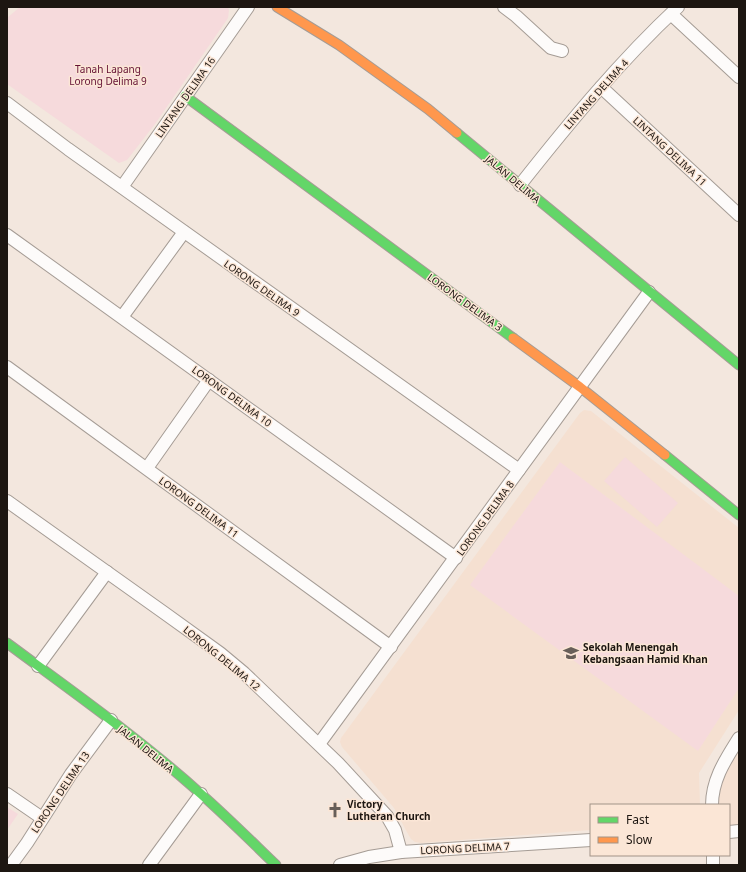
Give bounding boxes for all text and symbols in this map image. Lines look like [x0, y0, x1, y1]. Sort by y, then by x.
street label: LINTANG DELIMA 16 [152, 53, 218, 140]
street label: LINTANG DELIMA 4 [561, 56, 632, 132]
park label: Tanah Lapang Lorong Delima 9 [69, 62, 147, 88]
street label: LINTANG DELIMA 11 [630, 113, 710, 189]
street label: JALAN DELIMA [482, 151, 544, 207]
street label: LORONG DELIMA 9 [221, 257, 303, 320]
street label: LORONG DELIMA 3 [425, 270, 506, 334]
street label: LORONG DELIMA 10 [189, 362, 275, 430]
street label: LORONG DELIMA 11 [156, 473, 242, 541]
street label: LORONG DELIMA 8 [453, 477, 517, 558]
street label: LORONG DELIMA 12 [181, 623, 264, 694]
place label: Sekolah Menengah Kebangsaan Hamid Khan [583, 640, 708, 666]
school or university icon: Sekolah Menengah Kebangsaan Hamid Khan [562, 644, 580, 662]
street label: JALAN DELIMA [114, 722, 177, 776]
street label: LORONG DELIMA 13 [28, 748, 93, 835]
place label: Victory Lutheran Church [347, 797, 431, 823]
church icon: Victory Lutheran Church [326, 801, 344, 819]
legend [590, 804, 730, 856]
text: Fast [626, 811, 650, 828]
text: Slow [626, 831, 653, 848]
street label: LORONG DELIMA 7 [420, 839, 510, 857]

